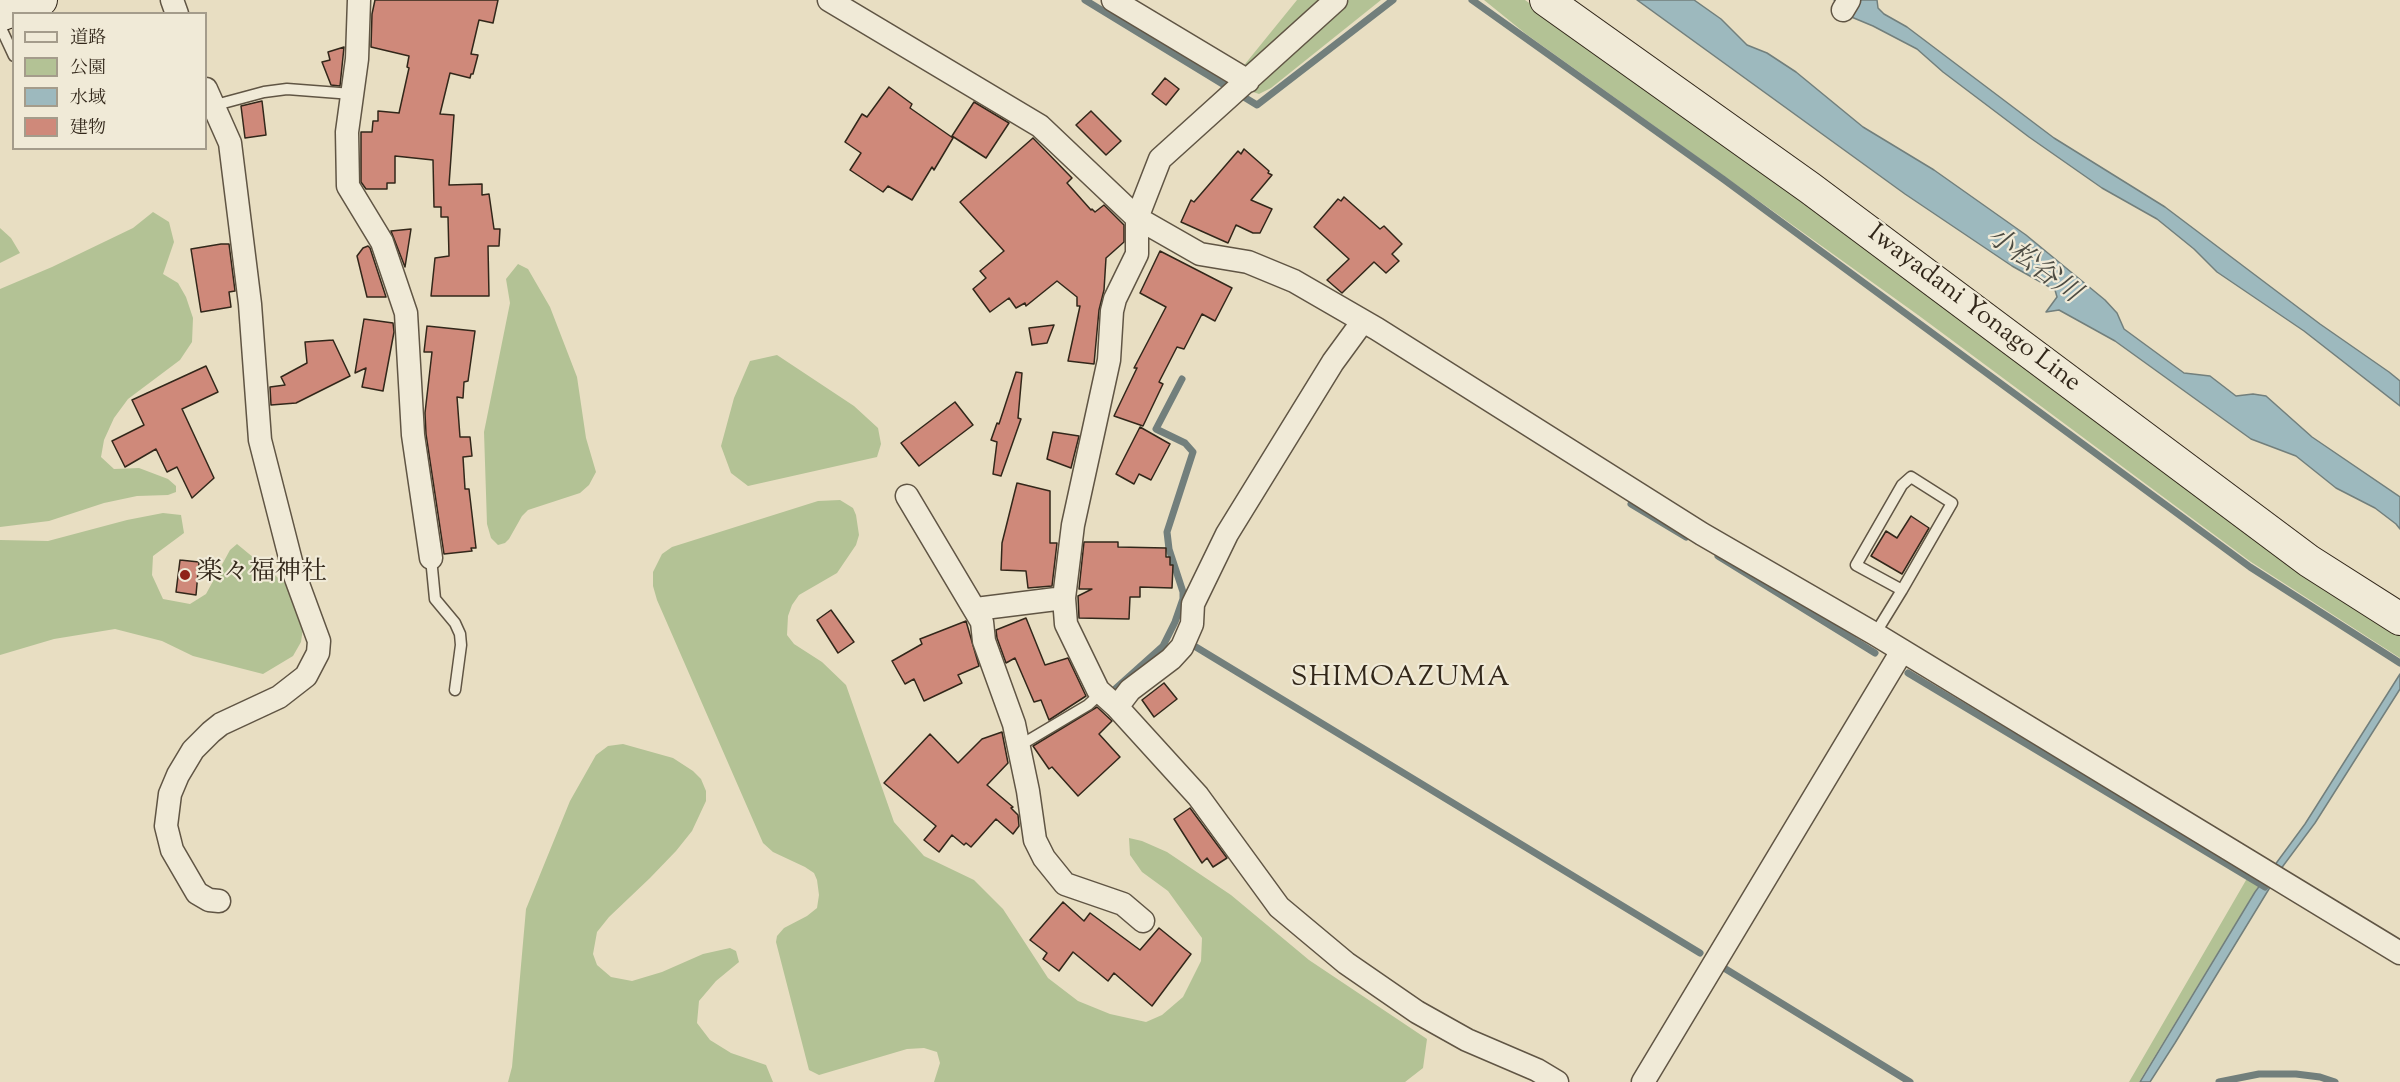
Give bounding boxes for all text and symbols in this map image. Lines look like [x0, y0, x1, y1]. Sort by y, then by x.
legend [12, 12, 207, 150]
text: 道路 [70, 26, 106, 52]
text: 公園 [70, 56, 106, 82]
text: 水域 [70, 86, 106, 112]
text: 建物 [70, 116, 106, 142]
street label: Iwayadani Yonago Line [1860, 220, 2086, 400]
water label: 小松谷川 [1979, 222, 2085, 312]
place label: 楽々福神社 [197, 559, 327, 591]
marker: 楽々福神社 [178, 568, 192, 582]
district label: SHIMOAZUMA [1291, 663, 1511, 697]

